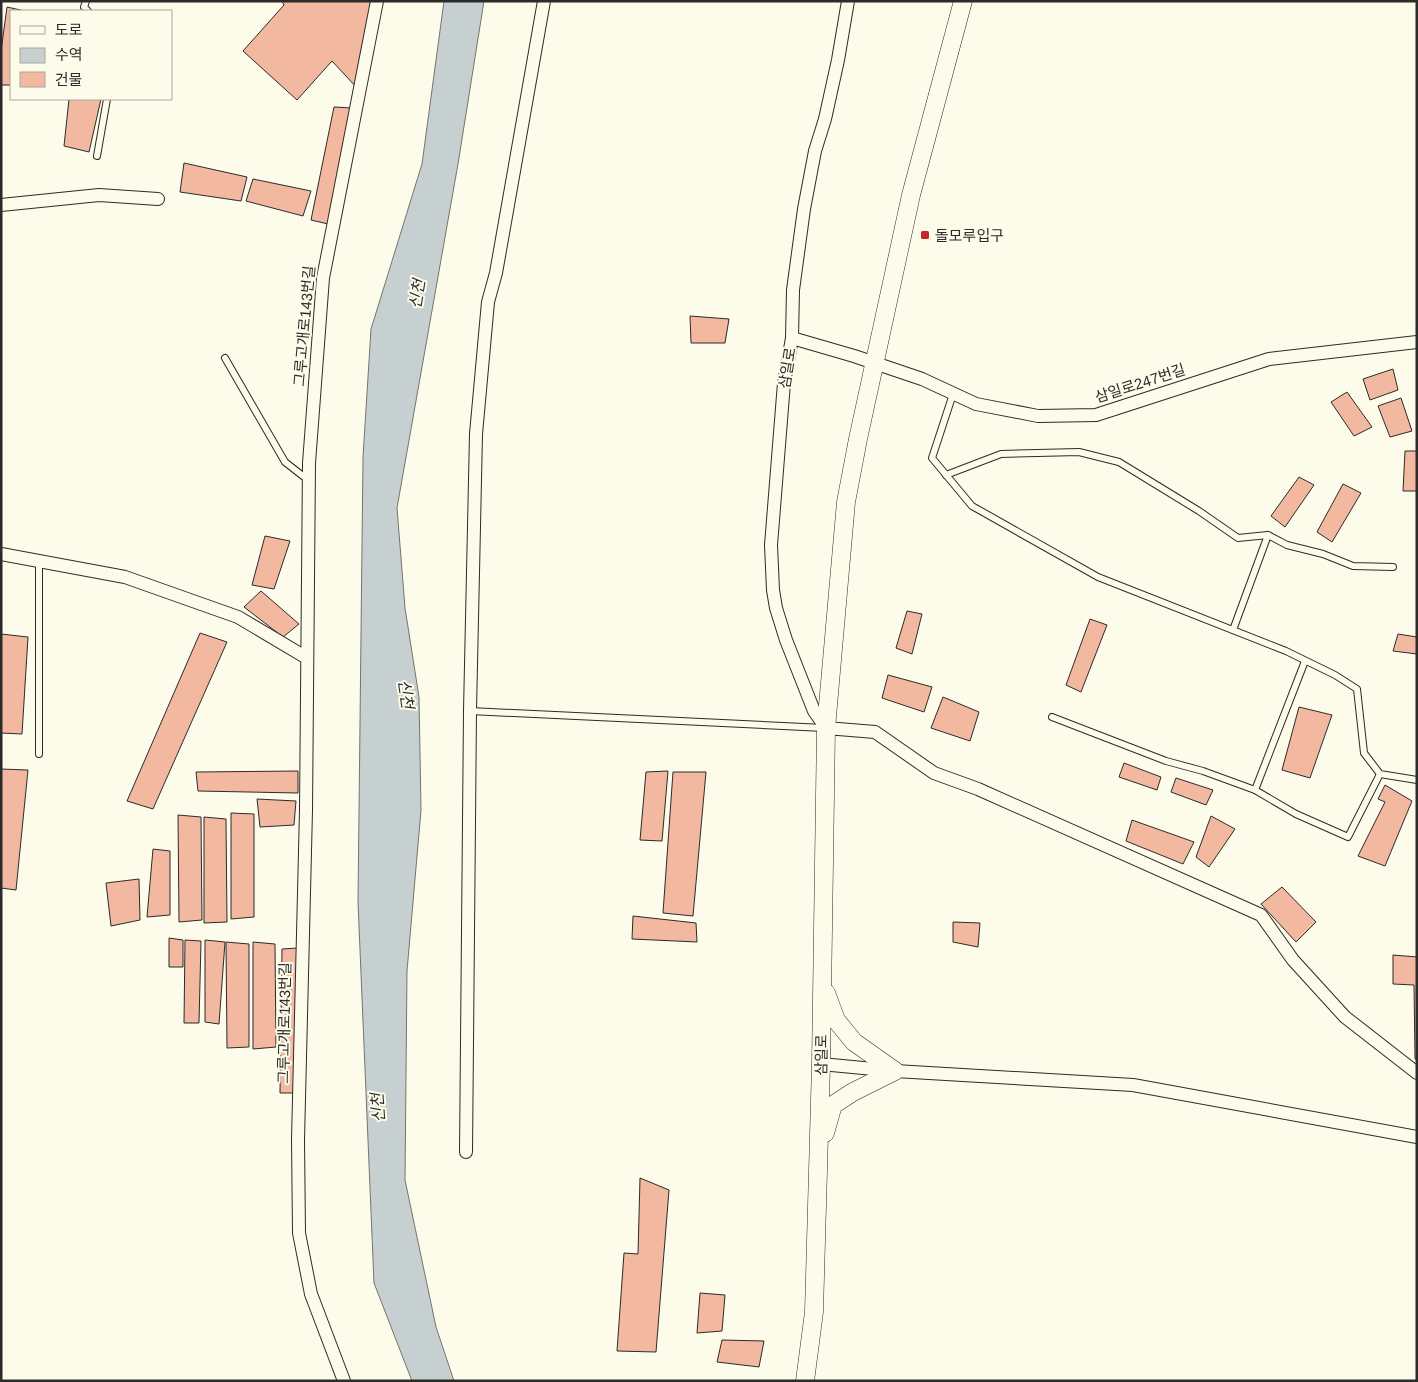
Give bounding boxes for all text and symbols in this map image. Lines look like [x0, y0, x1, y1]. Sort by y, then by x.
legend [10, 10, 172, 100]
text: 도로 [55, 21, 83, 38]
text: 수역 [55, 46, 83, 63]
text: 건물 [55, 71, 83, 88]
place label: 돌모루입구 [935, 227, 1004, 244]
marker: 돌모루입구 [919, 229, 931, 241]
street label: 그루고개로143번길 [290, 265, 318, 387]
water label: 신천 [406, 276, 428, 310]
street label: 삼일로 [775, 346, 799, 390]
street label: 삼일로247번길 [1093, 360, 1187, 406]
water label: 신천 [396, 678, 417, 712]
street label: 그루고개로143번길 [274, 962, 294, 1084]
street label: 삼일로 [812, 1034, 830, 1076]
water label: 신천 [368, 1090, 388, 1123]

